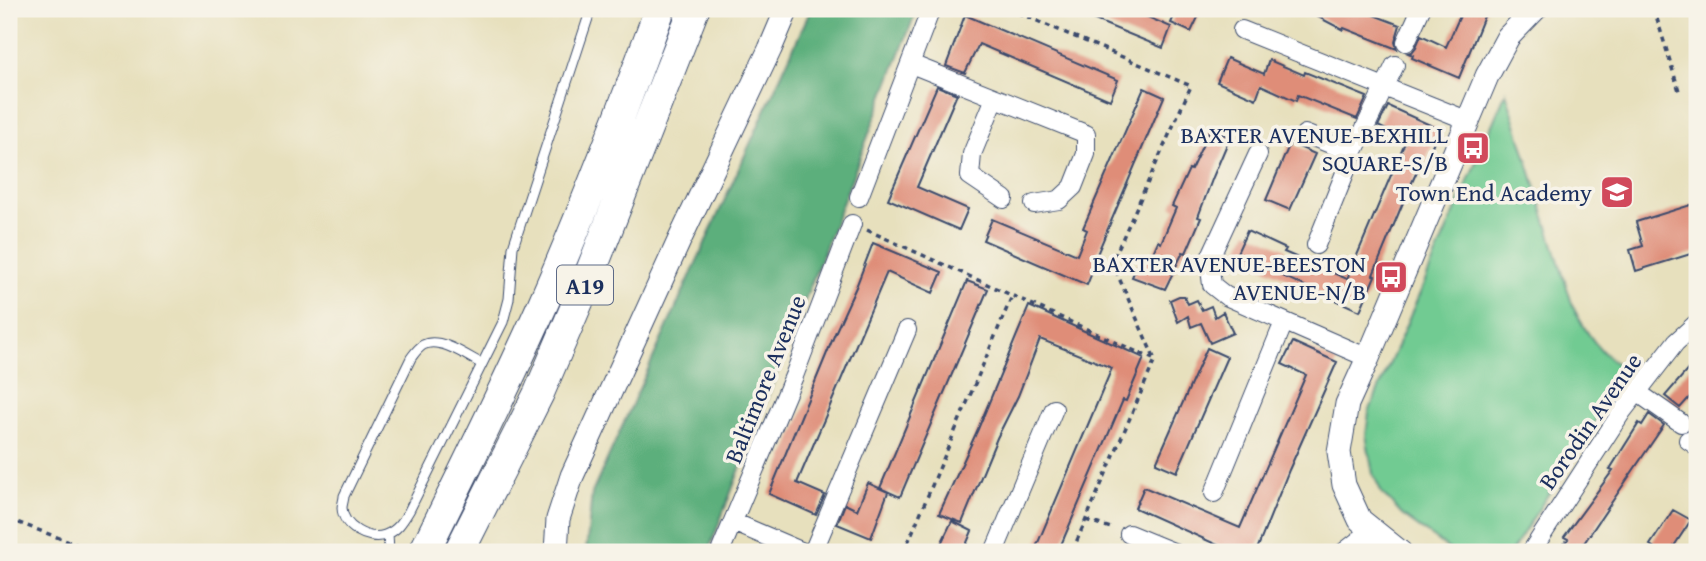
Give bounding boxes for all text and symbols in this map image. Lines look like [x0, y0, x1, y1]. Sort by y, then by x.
place label: BAXTER AVENUE-BEXHILL SQUARE-S/B [1181, 117, 1448, 180]
bus stop icon: BAXTER AVENUE-BEXHILL SQUARE-S/B [1454, 129, 1492, 167]
school or university icon: Town End Academy [1598, 173, 1636, 211]
place label: Town End Academy [1396, 175, 1592, 210]
place label: BAXTER AVENUE-BEESTON AVENUE-N/B [1093, 246, 1366, 309]
bus stop icon: BAXTER AVENUE-BEESTON AVENUE-N/B [1372, 258, 1410, 296]
road number: A19 [557, 266, 613, 304]
street label: Baltimore Avenue [715, 290, 815, 468]
street label: Borodin Avenue [1530, 346, 1650, 496]

